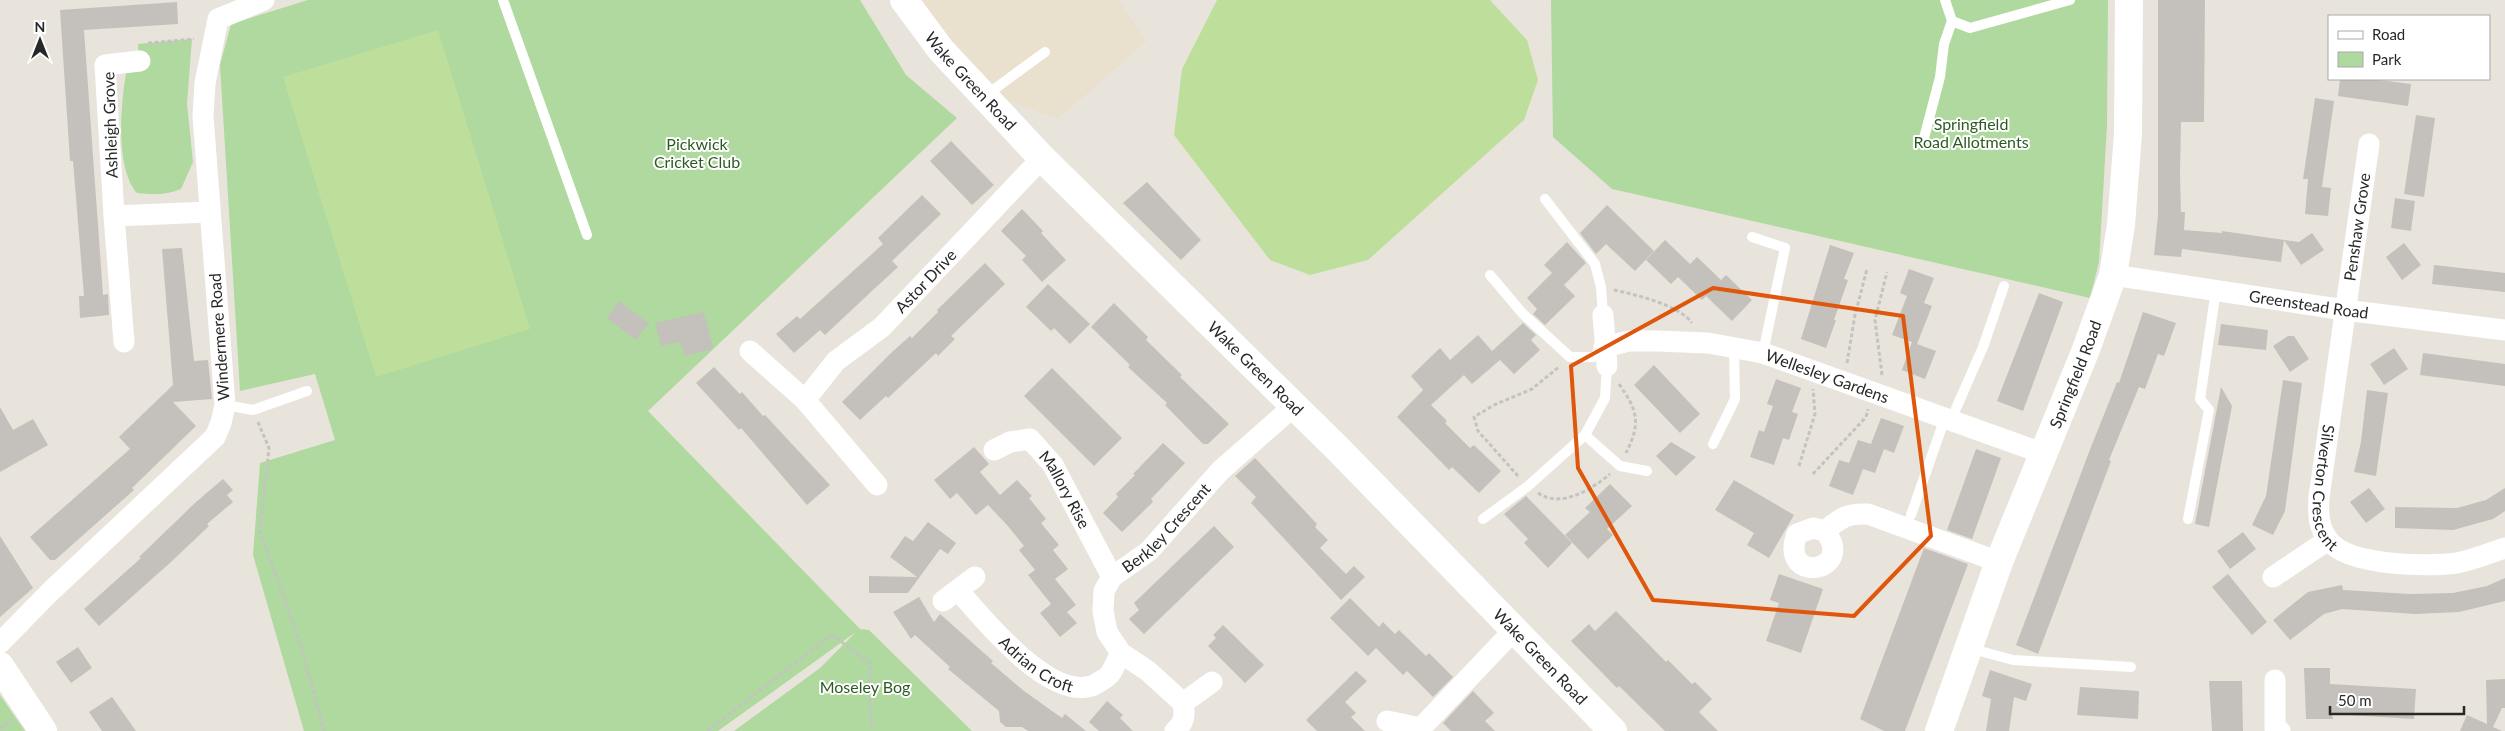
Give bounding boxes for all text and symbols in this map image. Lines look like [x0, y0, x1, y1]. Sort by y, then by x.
north arrow [15, 15, 65, 65]
legend [2328, 15, 2490, 80]
text: N [35, 18, 45, 35]
text: Road [2372, 25, 2405, 43]
street label: Wake Green Road [922, 28, 1021, 134]
text: Park [2372, 50, 2402, 68]
street label: Ashleigh Grove [98, 71, 121, 179]
park label: Springfield Road Allotments [1913, 114, 2029, 151]
park label: Pickwick Cricket Club [654, 134, 740, 171]
street label: Penshaw Grove [2340, 172, 2374, 282]
street label: Astor Drive [891, 245, 960, 316]
street label: Windermere Road [205, 273, 232, 401]
street label: Greenstead Road [2248, 286, 2370, 322]
street label: Wake Green Road [1205, 317, 1308, 419]
street label: Springfield Road [2045, 318, 2105, 431]
street label: Wellesley Gardens [1763, 345, 1892, 406]
street label: Silverton Crescent [2309, 424, 2342, 555]
street label: Mallory Rise [1036, 446, 1095, 531]
street label: Berkley Crescent [1118, 479, 1214, 576]
street label: Wake Green Road [1490, 604, 1592, 708]
street label: Adrian Croft [996, 632, 1076, 696]
park label: Moseley Bog [820, 677, 910, 696]
scale bar [2330, 684, 2464, 716]
text: 50 m [2338, 691, 2372, 709]

